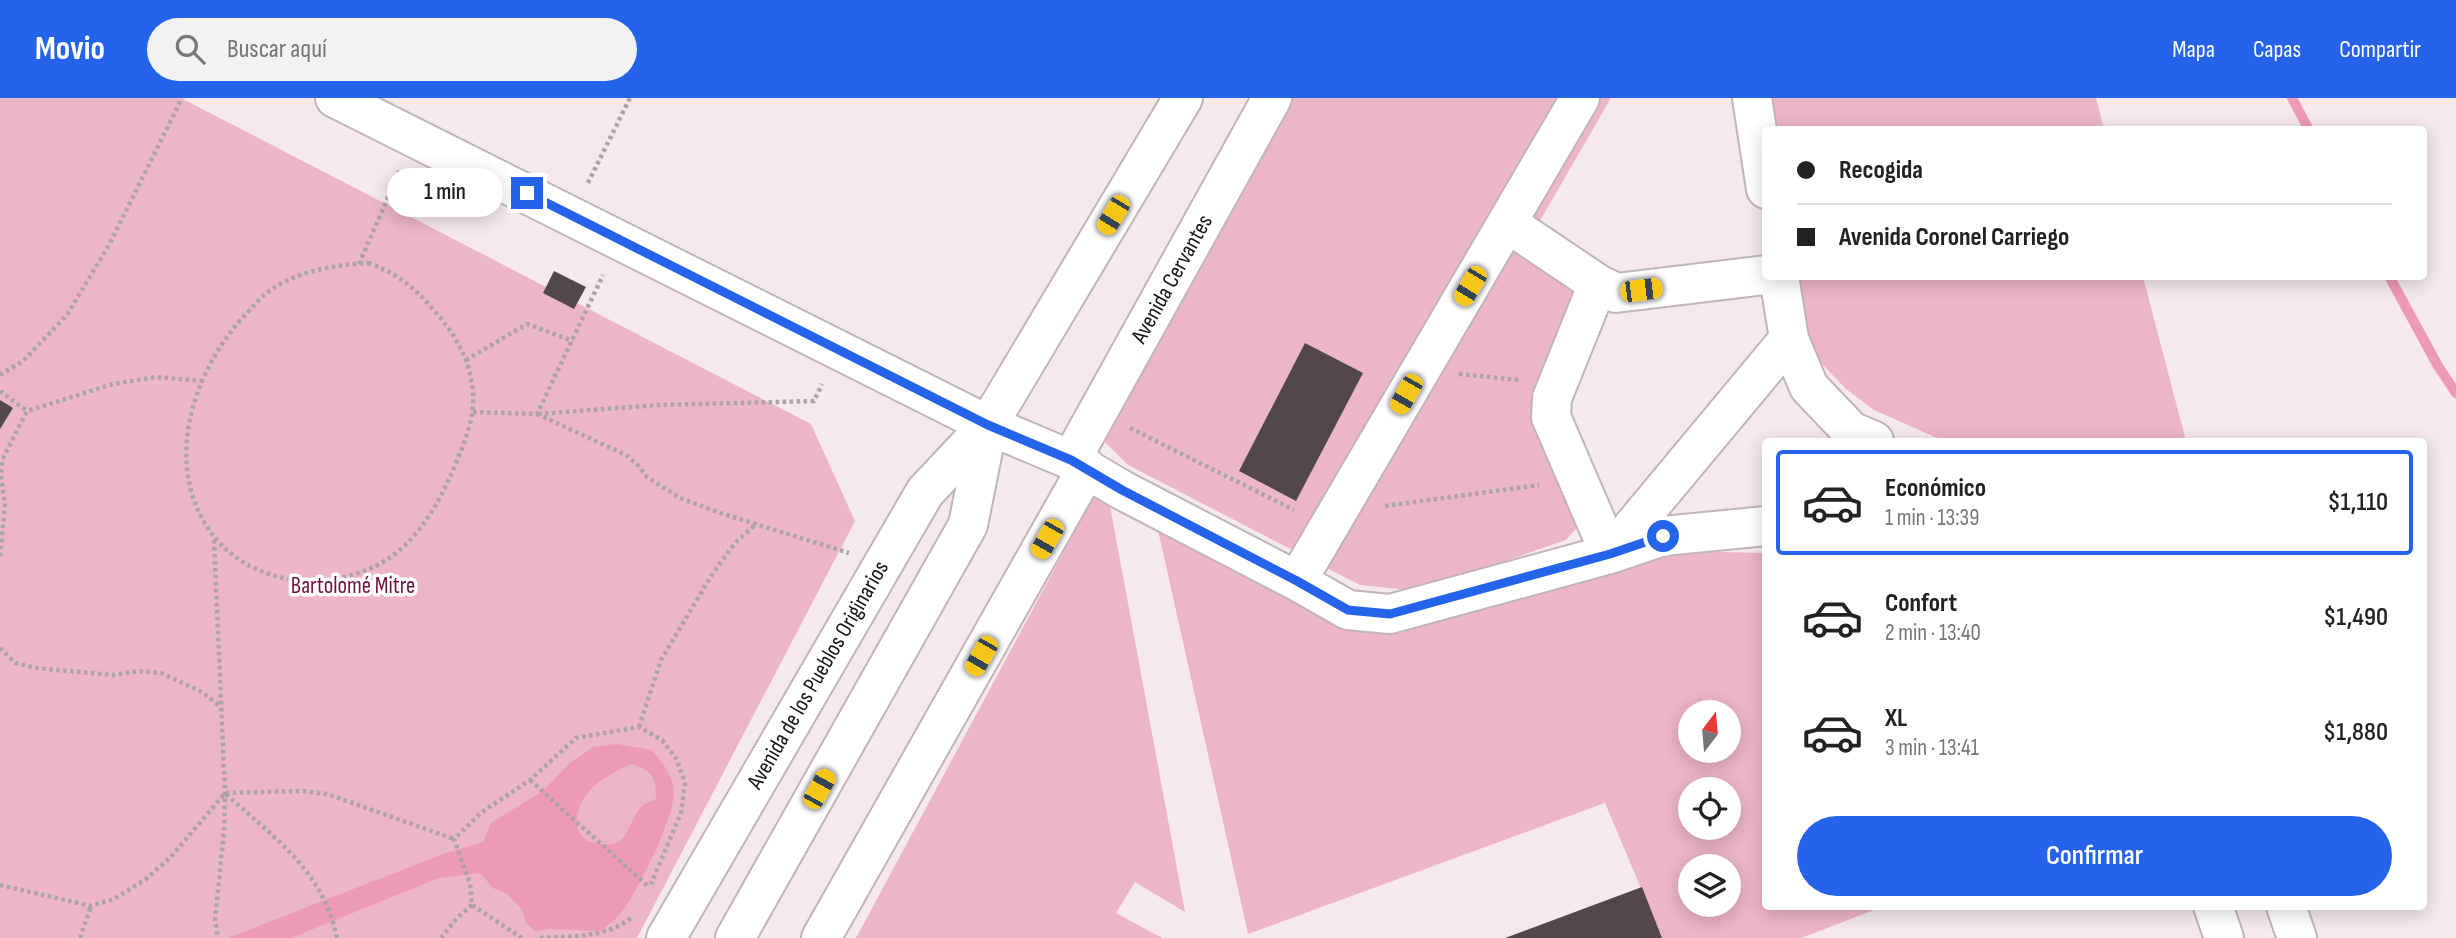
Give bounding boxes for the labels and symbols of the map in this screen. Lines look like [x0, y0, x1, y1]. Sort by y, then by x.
callout: 1 min [387, 168, 503, 217]
route end [511, 177, 543, 209]
car [1094, 192, 1133, 238]
street label: Avenida Cervantes [1125, 210, 1219, 349]
car [1451, 263, 1490, 309]
car [1619, 277, 1664, 303]
car [1387, 371, 1426, 417]
car [1028, 516, 1067, 562]
route start [1647, 520, 1679, 552]
street label: Avenida de los Pueblos Originarios [741, 556, 895, 795]
park label: Bartolomé Mitre [291, 572, 415, 600]
car [962, 633, 1001, 679]
north arrow [1678, 700, 1741, 763]
car [800, 766, 839, 812]

